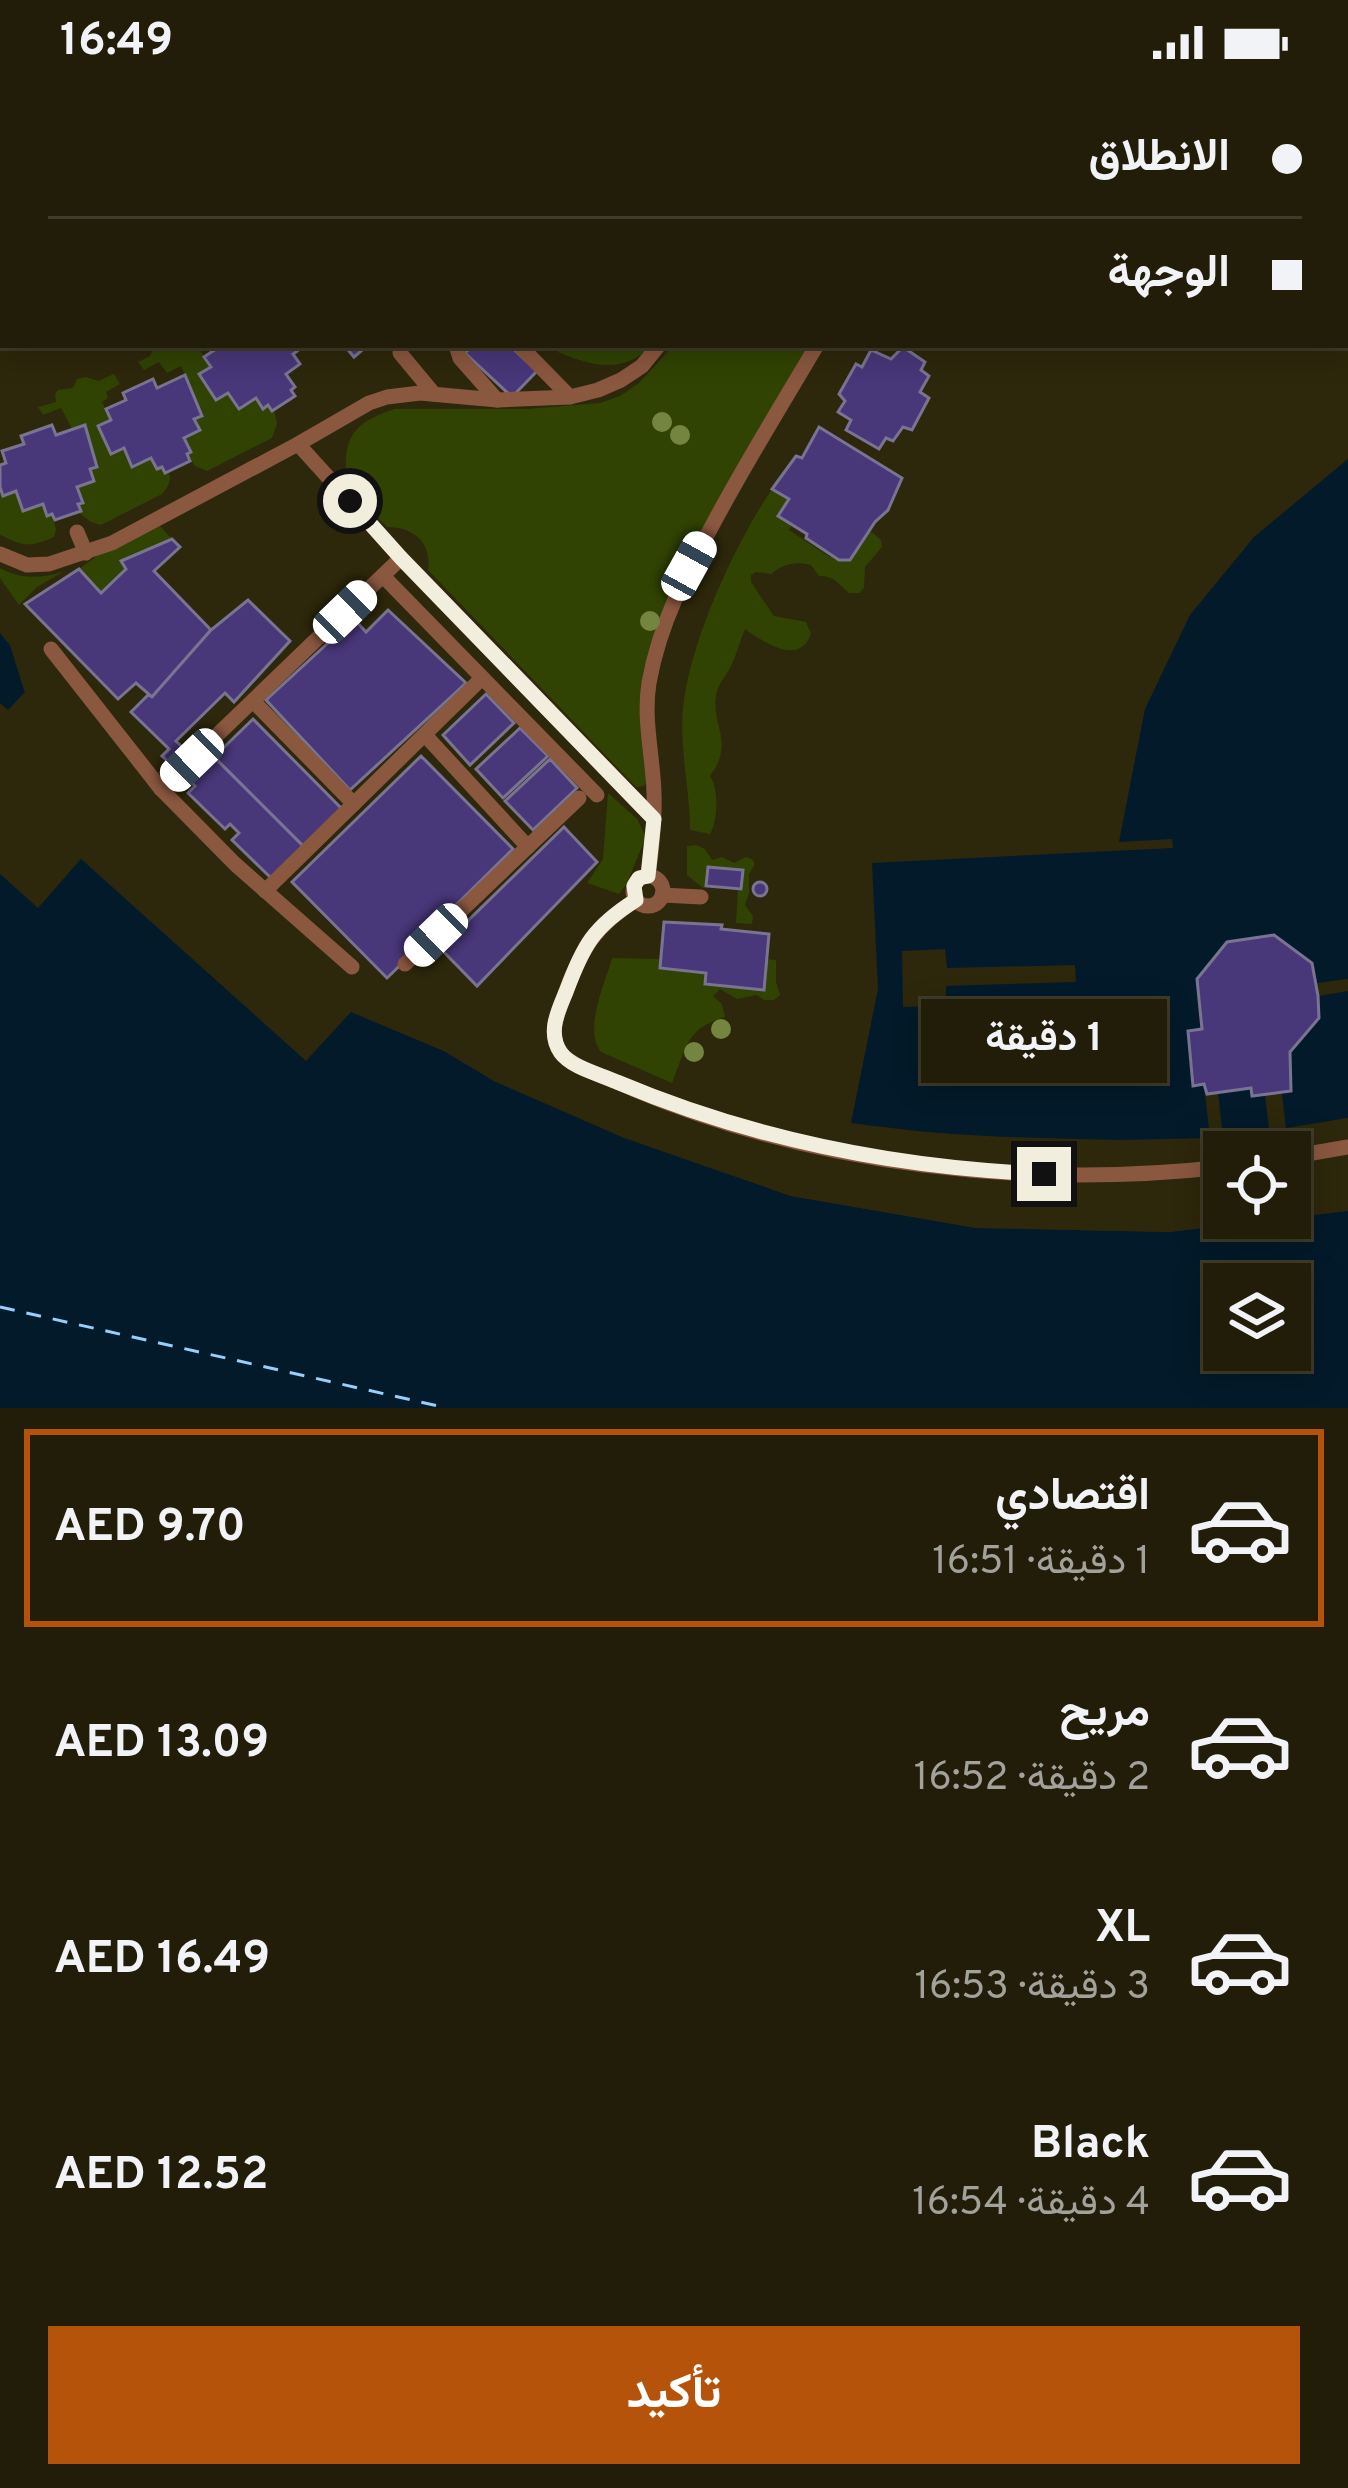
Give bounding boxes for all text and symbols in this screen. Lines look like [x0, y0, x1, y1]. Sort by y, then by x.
text: 16:49 [60, 14, 173, 71]
text: الانطلاق [1089, 130, 1230, 187]
text: الوجهة [1108, 246, 1230, 303]
route start [323, 474, 377, 528]
car [656, 526, 722, 606]
car [307, 574, 383, 650]
car [154, 722, 230, 798]
car [398, 897, 474, 973]
callout: 1 دقيقة [921, 1000, 1167, 1084]
text: 1 دقيقة [985, 1016, 1103, 1065]
map controls [1203, 1131, 1311, 1371]
button: locate [1203, 1131, 1311, 1239]
route end [1017, 1147, 1071, 1201]
button: layers [1203, 1263, 1311, 1371]
text: اقتصادي [995, 1469, 1150, 1526]
icon: car [1186, 1474, 1294, 1582]
text: AED 9.70 [54, 1500, 246, 1557]
text: 1 دقيقة · 16:51 [932, 1539, 1150, 1588]
text: مريح [1059, 1685, 1150, 1742]
icon: car [1186, 1690, 1294, 1798]
text: AED 13.09 [54, 1716, 269, 1773]
text: 2 دقيقة · 16:52 [914, 1755, 1150, 1804]
text: XL [1095, 1901, 1150, 1958]
icon: car [1186, 1906, 1294, 2014]
text: AED 16.49 [54, 1932, 270, 1989]
text: 3 دقيقة · 16:53 [914, 1964, 1150, 2013]
text: Black [1031, 2117, 1150, 2174]
icon: car [1186, 2122, 1294, 2230]
text: AED 12.52 [54, 2148, 268, 2205]
text: 4 دقيقة · 16:54 [912, 2180, 1150, 2229]
button: تأكيد [48, 2326, 1300, 2464]

